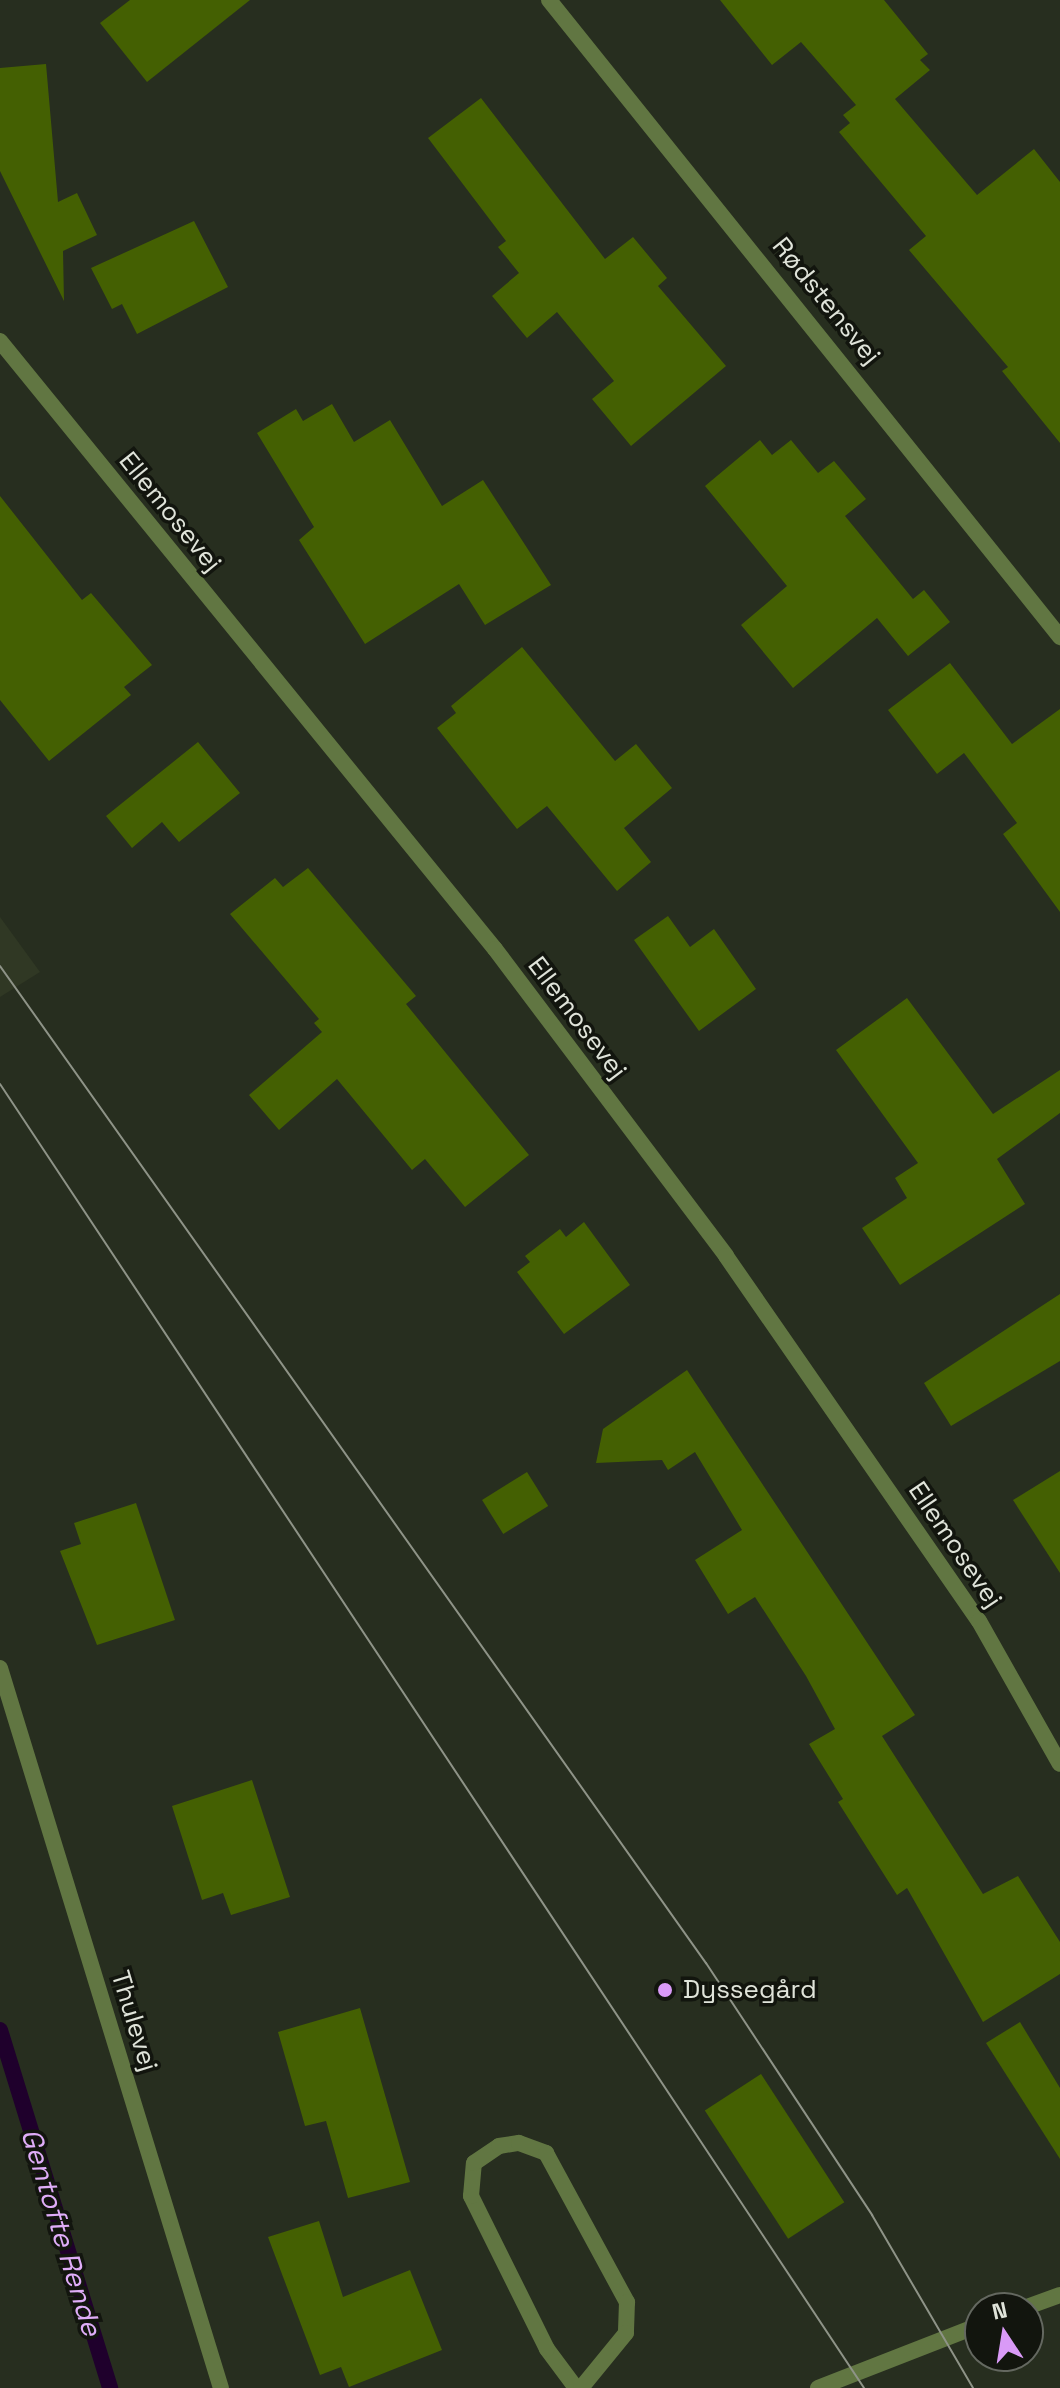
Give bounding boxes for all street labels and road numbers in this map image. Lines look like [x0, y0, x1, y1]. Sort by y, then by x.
street label: Rødstensvej [765, 231, 887, 371]
street label: Ellemosevej [112, 446, 228, 578]
street label: Ellemosevej [521, 951, 633, 1085]
street label: Ellemosevej [902, 1476, 1008, 1614]
street label: Thulevej [104, 1967, 164, 2075]

